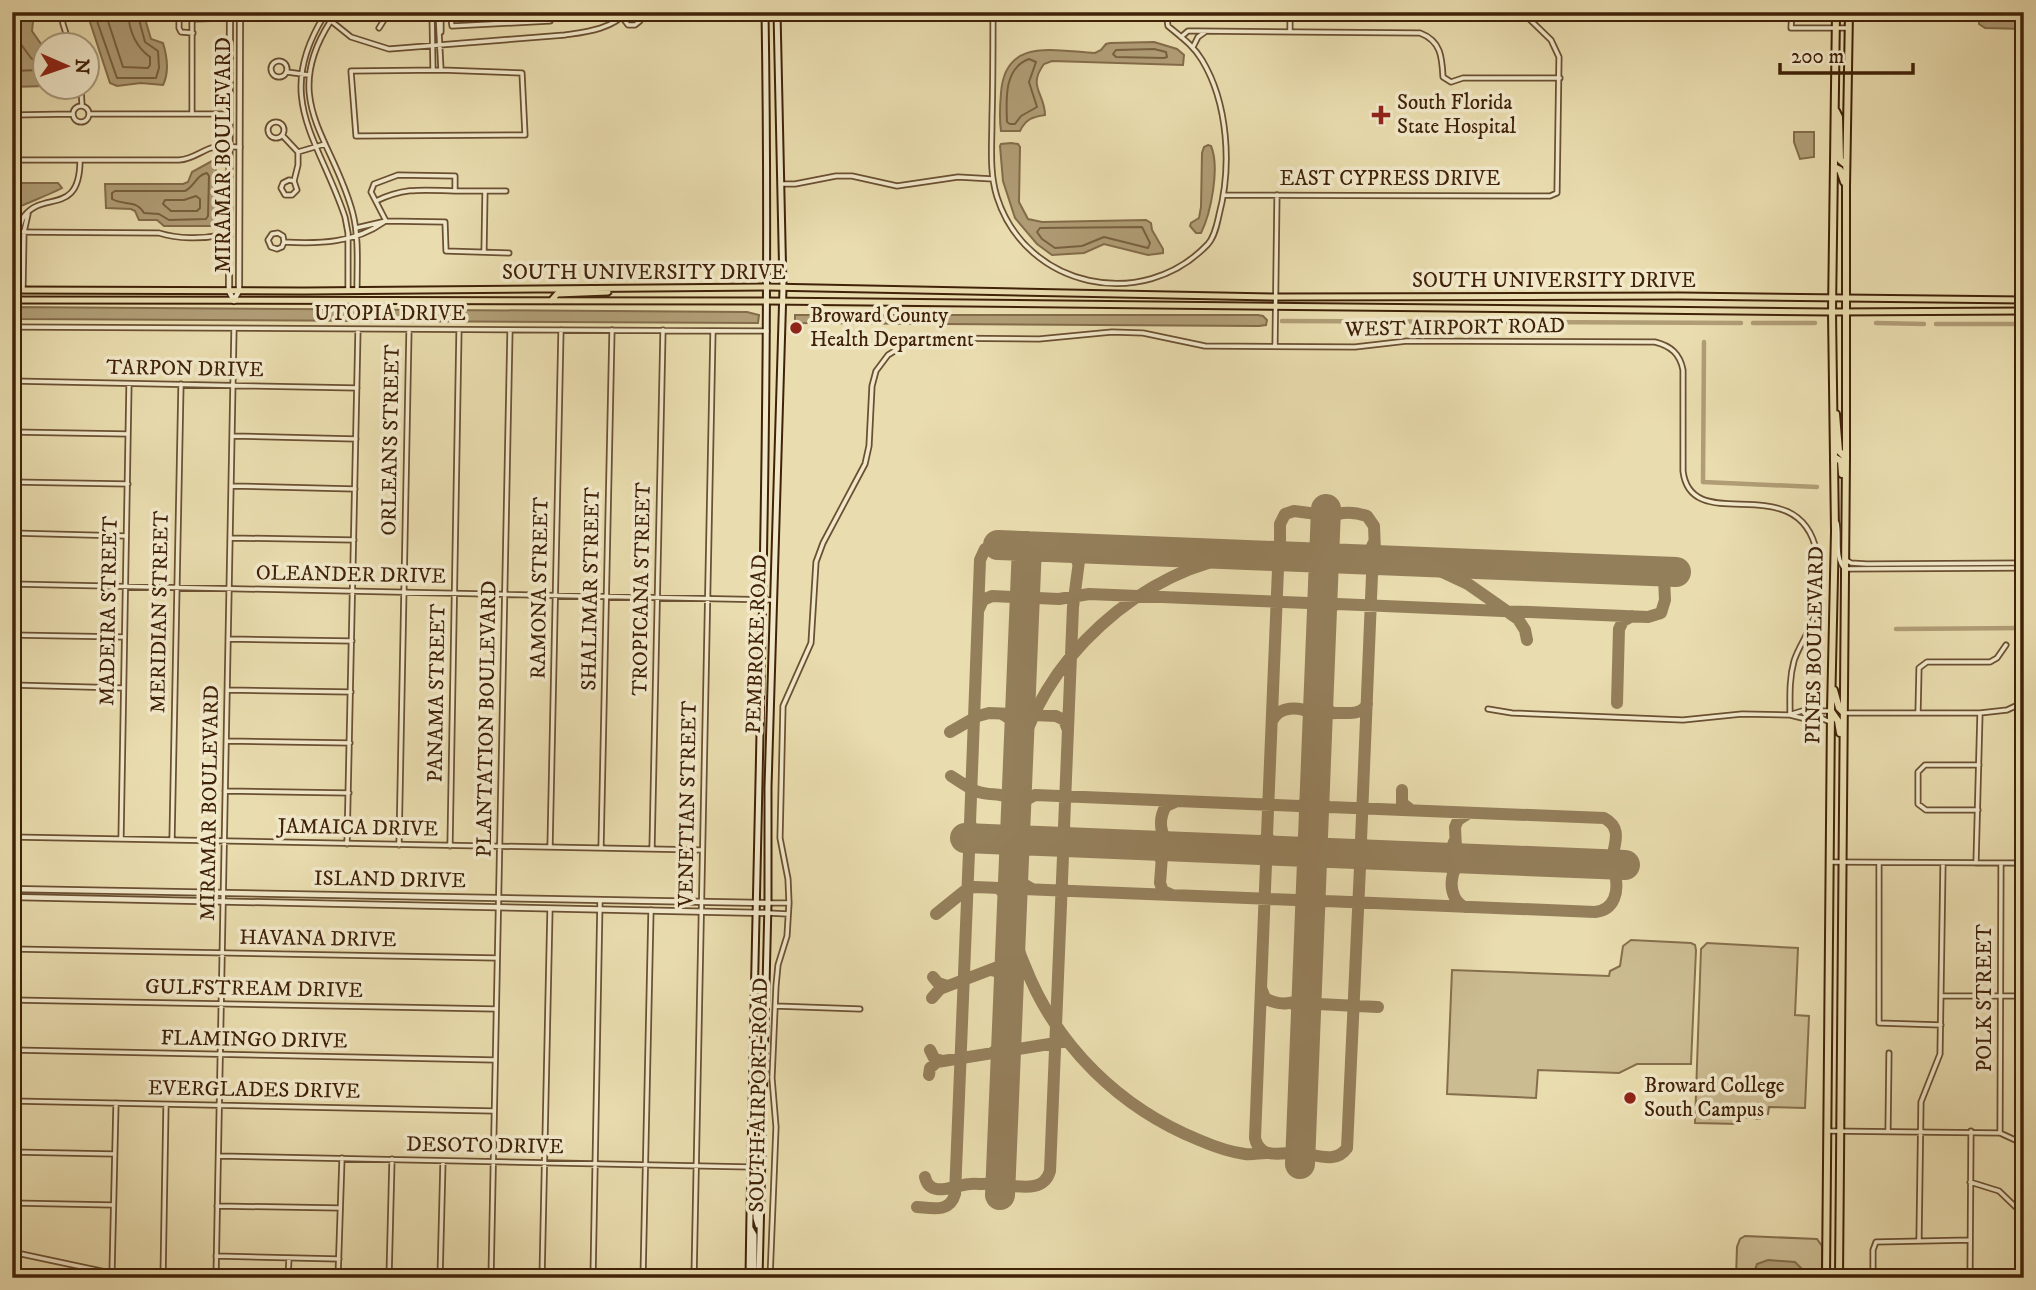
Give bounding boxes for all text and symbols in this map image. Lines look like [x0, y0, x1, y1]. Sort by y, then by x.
north arrow [32, 32, 102, 102]
scale bar [1780, 32, 1913, 76]
street label: MIRAMAR BOULEVARD [211, 37, 237, 273]
text: 200 m [1791, 44, 1844, 70]
text: N [70, 58, 93, 75]
place label: South Florida State Hospital [1397, 90, 1517, 140]
marker: South Florida State Hospital [1371, 105, 1391, 125]
street label: EAST CYPRESS DRIVE [1280, 166, 1501, 192]
street label: SOUTH UNIVERSITY DRIVE [502, 260, 786, 286]
street label: SOUTH UNIVERSITY DRIVE [1412, 268, 1696, 294]
street label: UTOPIA DRIVE [314, 301, 466, 327]
place label: Broward County Health Department [810, 303, 974, 353]
street label: WEST AIRPORT ROAD [1344, 313, 1565, 343]
marker: Broward County Health Department [788, 320, 804, 336]
street label: ORLEANS STREET [376, 344, 406, 536]
street label: TARPON DRIVE [106, 355, 264, 383]
street label: TROPICANA STREET [627, 482, 657, 696]
street label: SHALIMAR STREET [576, 487, 606, 691]
street label: RAMONA STREET [525, 497, 555, 679]
street label: MERIDIAN STREET [145, 511, 175, 713]
street label: MADEIRA STREET [94, 516, 124, 706]
street label: PINES BOULEVARD [1800, 546, 1830, 744]
street label: PEMBROKE ROAD [741, 554, 773, 734]
street label: OLEANDER DRIVE [256, 560, 446, 590]
street label: PLANTATION BOULEVARD [472, 580, 502, 858]
street label: PANAMA STREET [422, 603, 452, 783]
street label: MIRAMAR BOULEVARD [195, 685, 225, 921]
street label: VENETIAN STREET [673, 700, 703, 908]
street label: JAMAICA DRIVE [276, 814, 439, 842]
street label: ISLAND DRIVE [314, 866, 466, 894]
street label: POLK STREET [1972, 924, 1998, 1072]
street label: HAVANA DRIVE [239, 925, 397, 953]
street label: GULFSTREAM DRIVE [145, 974, 363, 1004]
street label: SOUTH AIRPORT ROAD [744, 977, 774, 1213]
street label: FLAMINGO DRIVE [160, 1025, 348, 1055]
place label: Broward College South Campus [1644, 1073, 1785, 1123]
street label: EVERGLADES DRIVE [148, 1075, 361, 1105]
marker: Broward College South Campus [1622, 1090, 1638, 1106]
street label: DESOTO DRIVE [406, 1132, 564, 1160]

